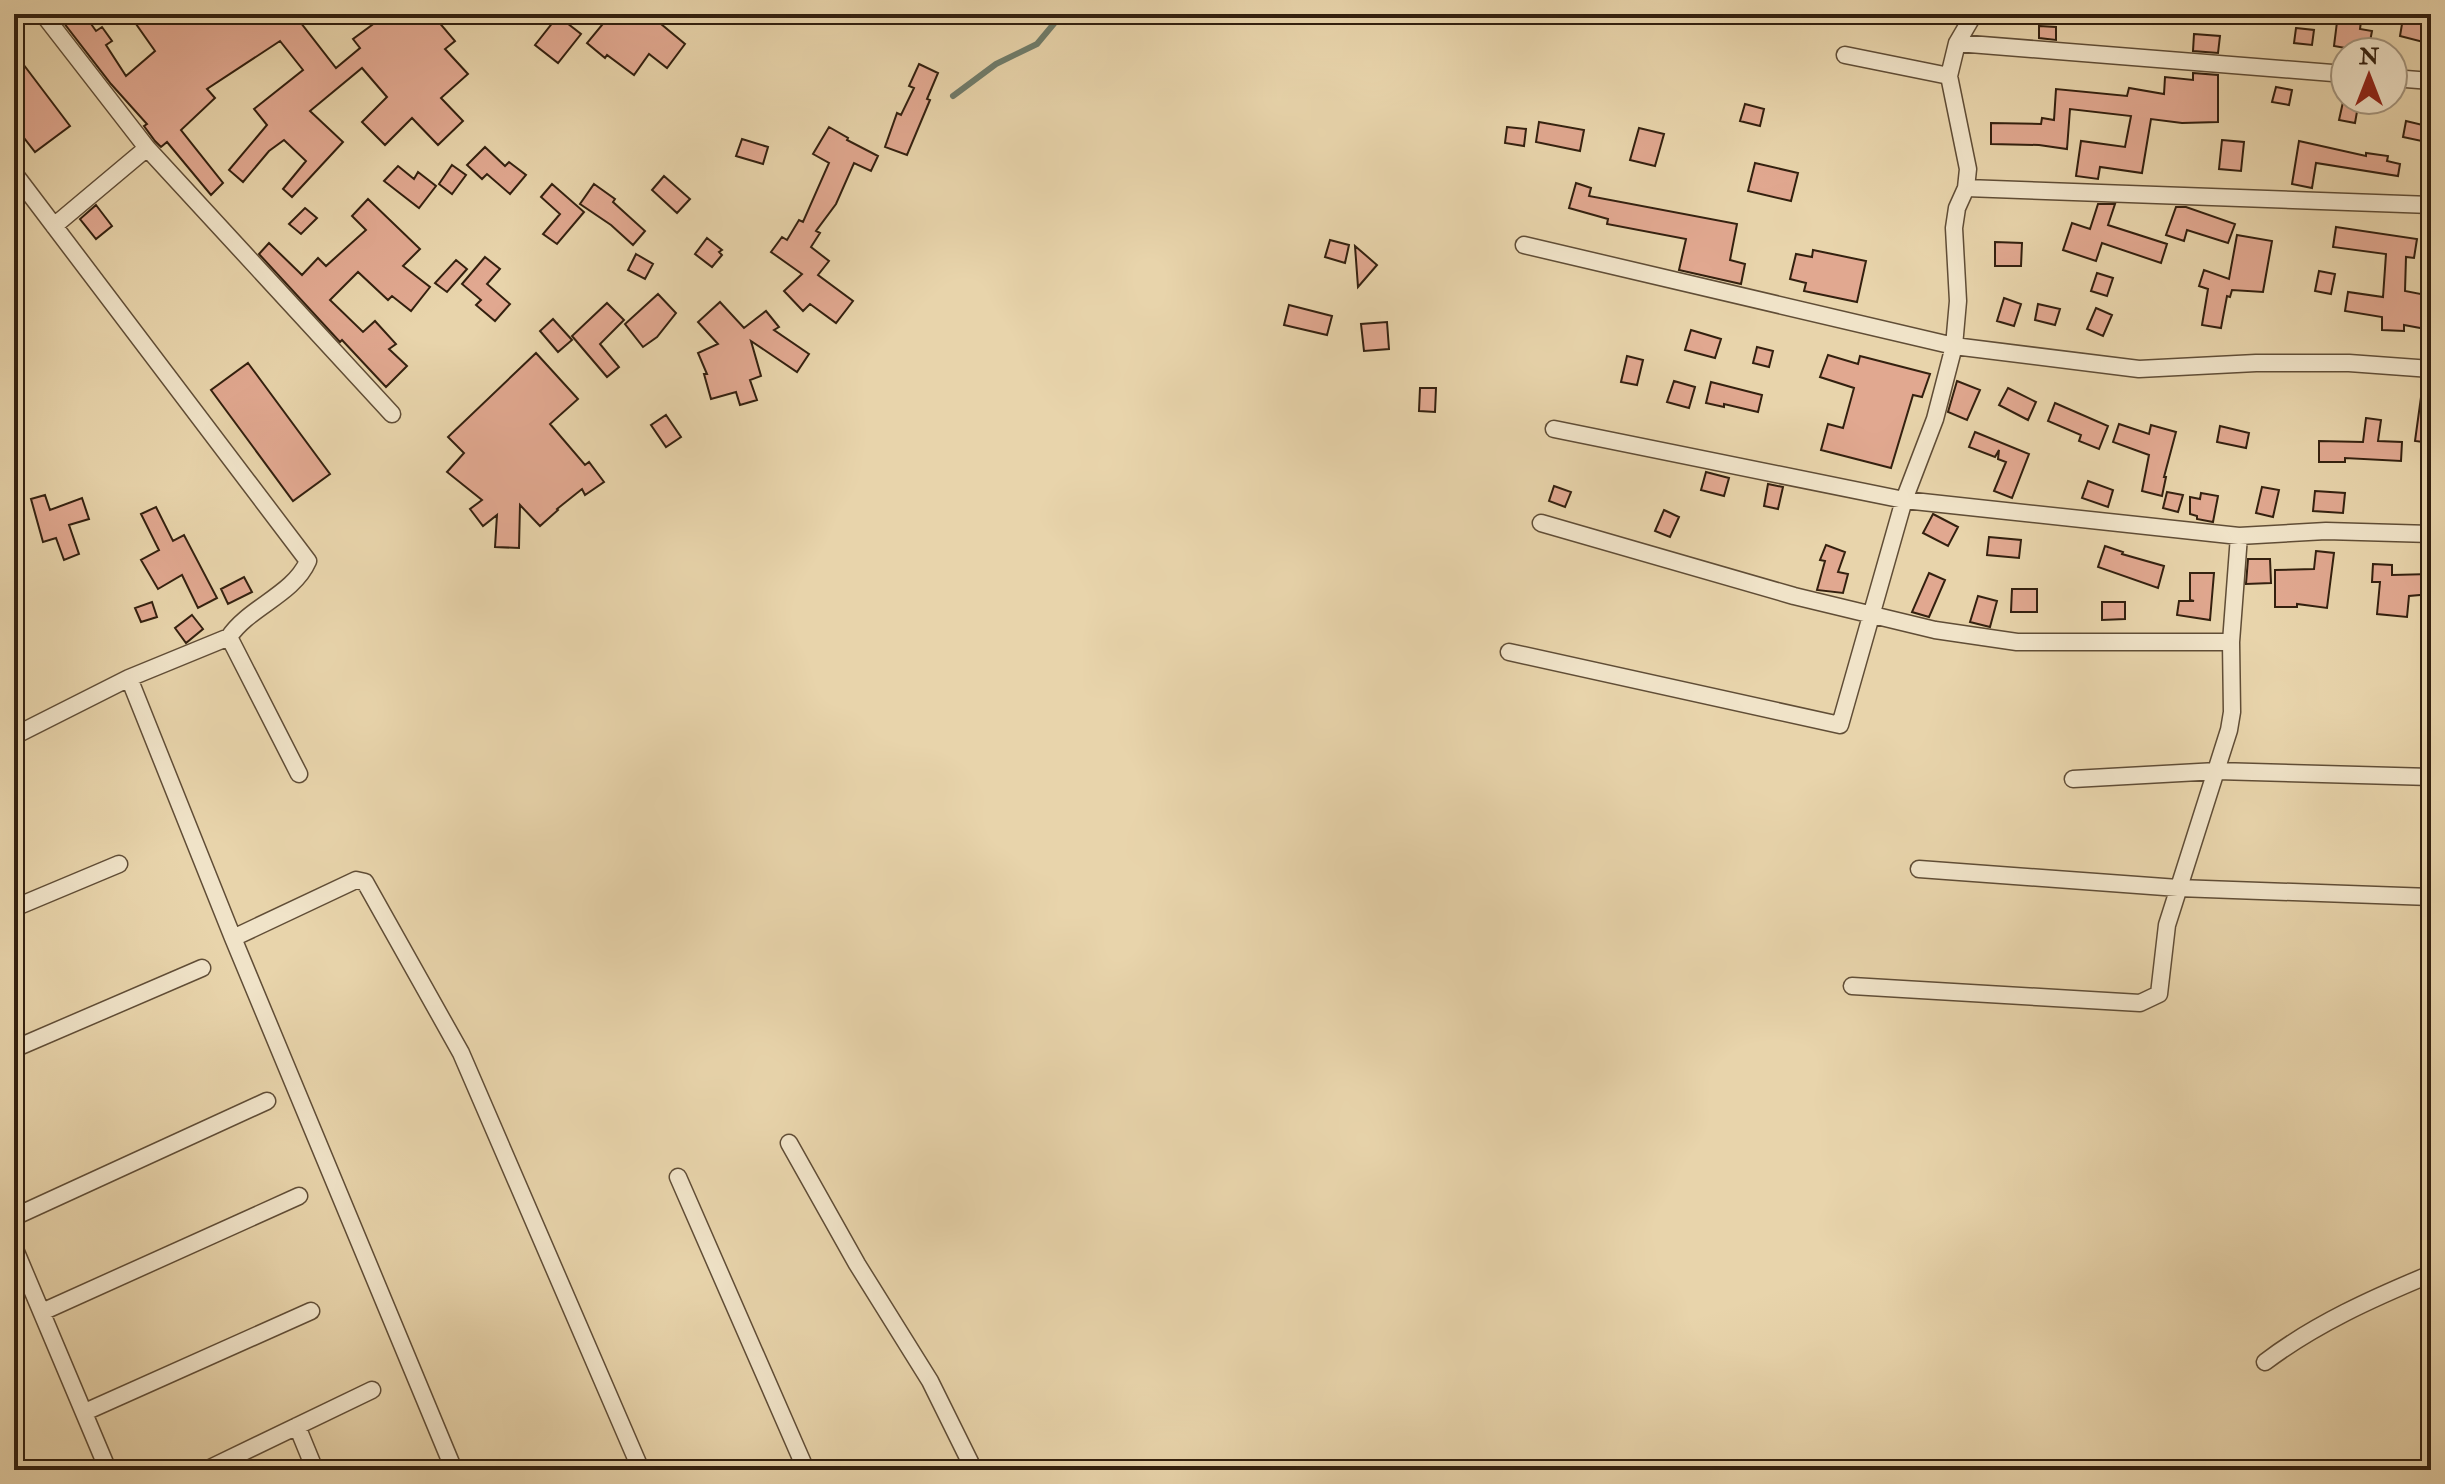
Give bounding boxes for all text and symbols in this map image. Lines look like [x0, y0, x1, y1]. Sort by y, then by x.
north arrow [2329, 36, 2409, 116]
text: N [2358, 43, 2379, 71]

